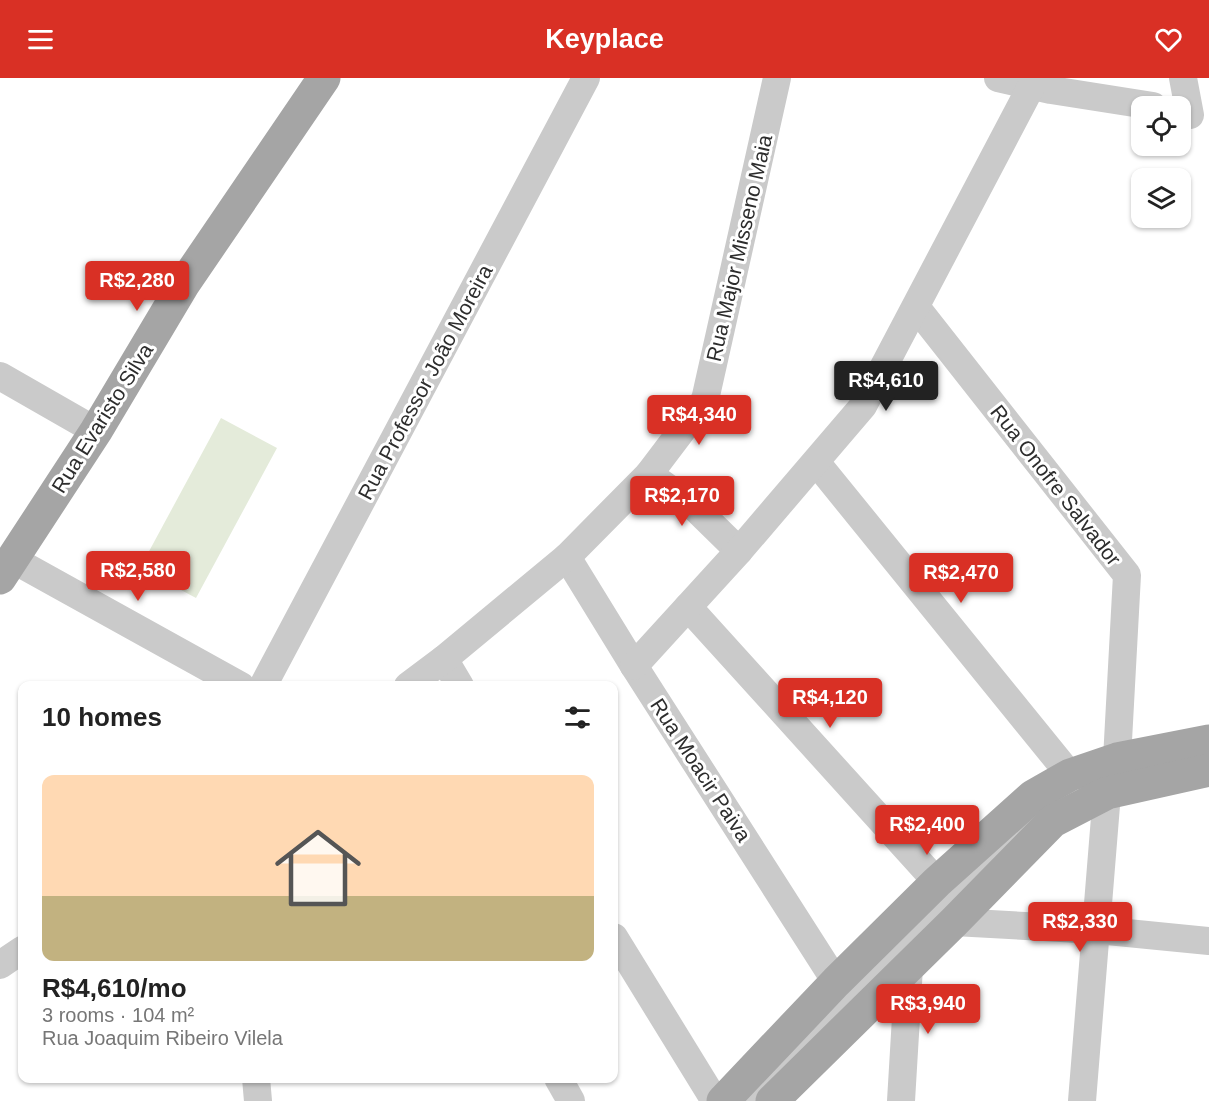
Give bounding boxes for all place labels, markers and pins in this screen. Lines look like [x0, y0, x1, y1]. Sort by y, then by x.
pin: R$2,280 [82, 261, 192, 312]
pin: R$4,610 [831, 361, 941, 412]
pin: R$4,340 [644, 395, 754, 446]
pin: R$2,170 [627, 476, 737, 527]
pin: R$2,580 [83, 551, 193, 602]
pin: R$2,470 [906, 553, 1016, 604]
pin: R$4,120 [775, 678, 885, 729]
pin: R$2,400 [872, 805, 982, 856]
pin: R$2,330 [1025, 902, 1135, 953]
pin: R$3,940 [873, 984, 983, 1035]

